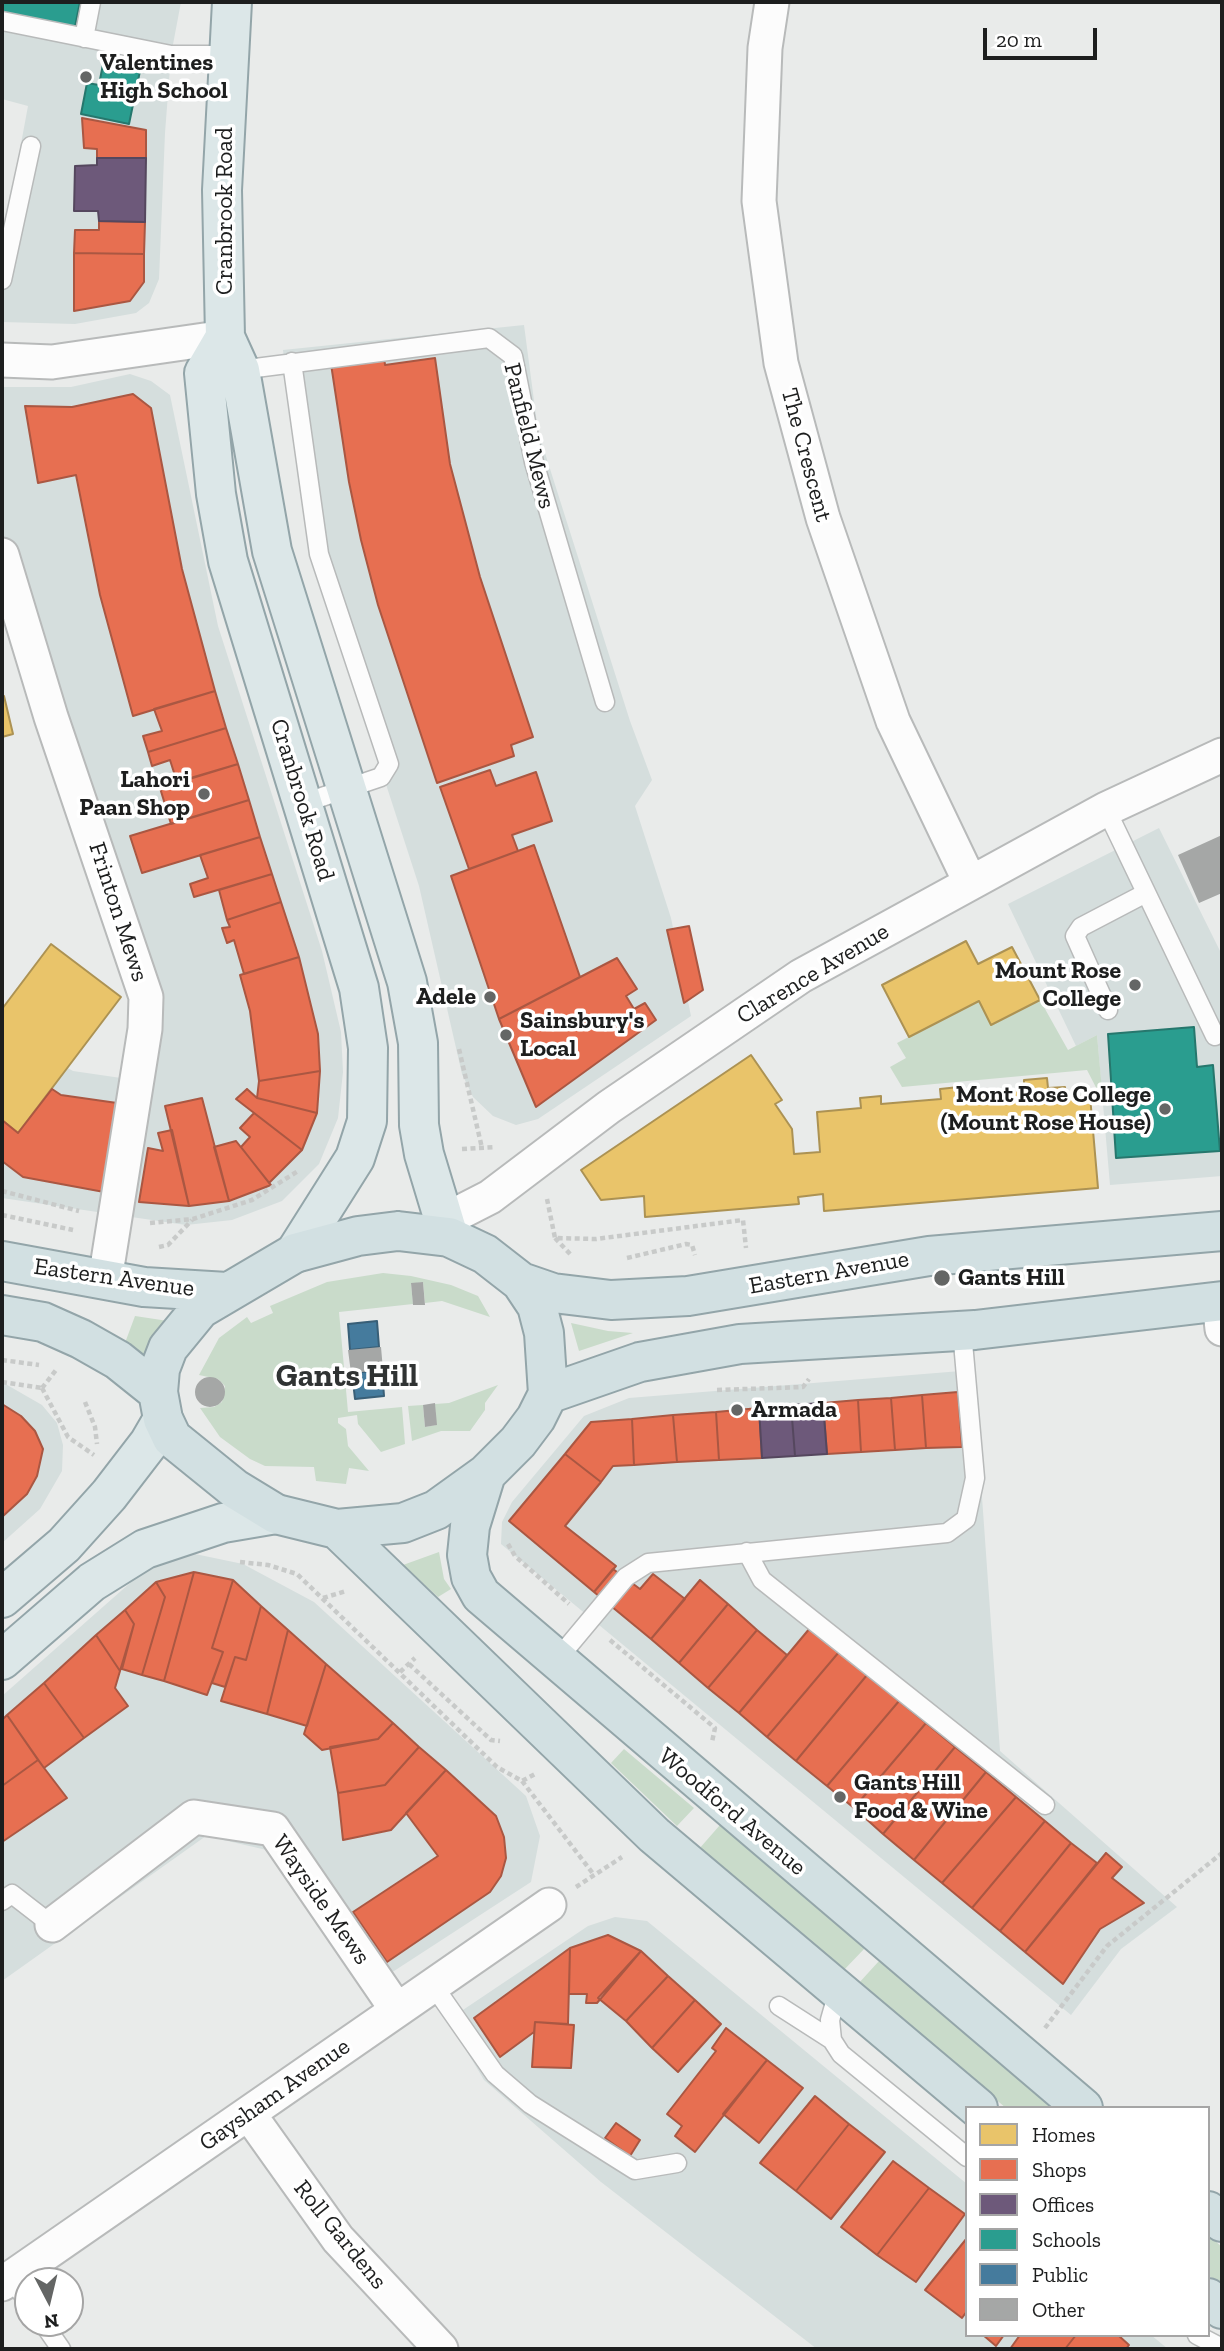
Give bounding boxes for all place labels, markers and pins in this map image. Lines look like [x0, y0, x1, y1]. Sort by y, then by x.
place label: Valentines High School [100, 49, 228, 105]
marker: Valentines High School [78, 69, 94, 85]
place label: Lahori Paan Shop [79, 766, 190, 822]
marker: Lahori Paan Shop [196, 786, 212, 802]
place label: Mount Rose College [995, 957, 1121, 1013]
marker: Mount Rose College [1127, 977, 1143, 993]
place label: Adele [416, 983, 476, 1011]
marker: Adele [482, 989, 498, 1005]
place label: Sainsbury's Local [520, 1007, 645, 1063]
marker: Sainsbury's Local [498, 1027, 514, 1043]
place label: Mont Rose College (Mount Rose House) [940, 1081, 1151, 1137]
marker: Mont Rose College (Mount Rose House) [1157, 1101, 1173, 1117]
place label: Gants Hill [958, 1264, 1065, 1292]
marker: Gants Hill [932, 1268, 952, 1288]
place label: Armada [751, 1396, 837, 1424]
marker: Armada [729, 1402, 745, 1418]
place label: Gants Hill Food & Wine [854, 1769, 988, 1825]
marker: Gants Hill Food & Wine [832, 1789, 848, 1805]

